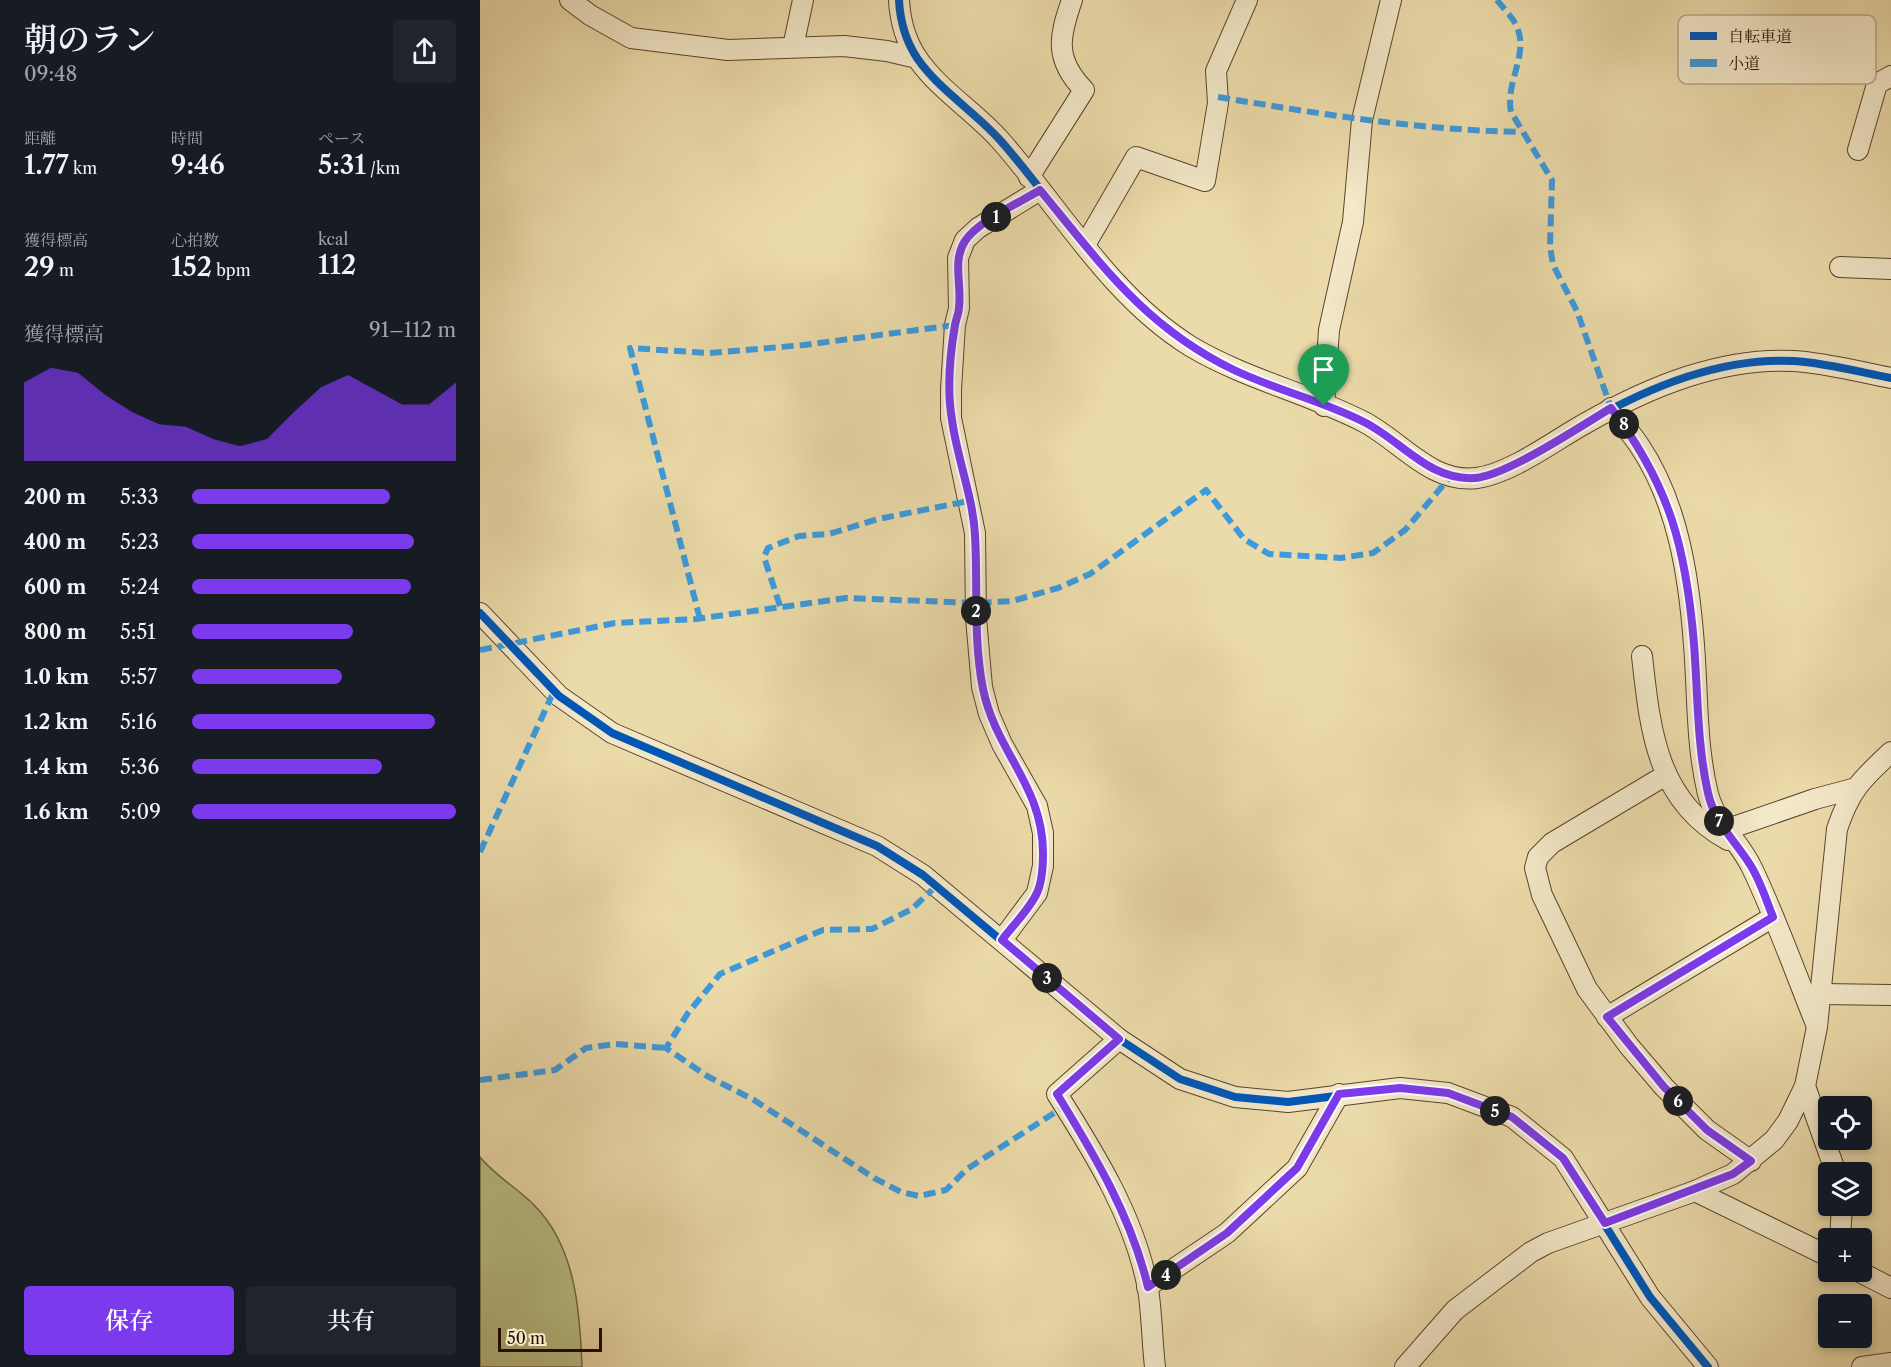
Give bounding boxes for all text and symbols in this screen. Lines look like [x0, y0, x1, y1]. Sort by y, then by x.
legend [1678, 15, 1876, 84]
text: 朝のラン [24, 19, 156, 60]
button: share [393, 20, 456, 83]
text: 自転車道 [1728, 26, 1792, 46]
text: 小道 [1728, 53, 1760, 73]
text: 09:48 [24, 62, 77, 86]
text: 距離 [24, 128, 56, 148]
text: 時間 [171, 128, 203, 148]
text: ペース [318, 128, 365, 148]
text: 1.77 [24, 149, 69, 181]
text: 9:46 [171, 149, 225, 181]
text: 5:31 [318, 149, 366, 181]
text: km [69, 158, 97, 178]
text: /km [366, 158, 400, 178]
pin: 1 [981, 202, 1011, 232]
text: 1 [992, 207, 1000, 227]
text: kcal [318, 229, 348, 249]
text: 獲得標高 [24, 230, 88, 250]
text: 心拍数 [171, 230, 219, 250]
text: 112 [318, 249, 356, 281]
text: 29 [24, 251, 55, 283]
text: 152 [171, 251, 212, 283]
text: m [55, 260, 74, 280]
text: bpm [212, 260, 251, 280]
text: 91–112 m [369, 318, 456, 342]
text: 獲得標高 [24, 322, 104, 346]
pin [1298, 344, 1349, 406]
icon: arrive [1307, 353, 1340, 386]
pin: 8 [1609, 409, 1639, 439]
text: 8 [1619, 414, 1629, 434]
text: 200 m [24, 485, 86, 509]
text: 5:33 [120, 485, 159, 509]
text: 400 m [24, 530, 86, 554]
text: 5:23 [120, 530, 159, 554]
text: 600 m [24, 575, 86, 599]
text: 5:24 [120, 575, 160, 599]
pin: 2 [961, 596, 991, 626]
text: 2 [971, 601, 981, 621]
text: 800 m [24, 620, 87, 644]
text: 5:51 [120, 620, 156, 644]
text: 1.0 km [24, 665, 89, 689]
text: 5:57 [120, 665, 157, 689]
text: 1.2 km [24, 710, 88, 734]
text: 5:16 [120, 710, 157, 734]
text: 1.4 km [24, 755, 89, 779]
text: 5:36 [120, 755, 159, 779]
text: 1.6 km [24, 800, 89, 824]
text: 5:09 [120, 800, 161, 824]
pin: 7 [1704, 806, 1734, 836]
text: 7 [1715, 811, 1723, 831]
pin: 3 [1032, 963, 1062, 993]
text: 3 [1042, 968, 1052, 988]
pin: 6 [1663, 1086, 1693, 1116]
text: 6 [1673, 1091, 1683, 1111]
pin: 5 [1480, 1096, 1510, 1126]
map controls [1818, 1096, 1872, 1348]
button: locate [1818, 1096, 1872, 1150]
text: 5 [1491, 1101, 1499, 1121]
button: layers [1818, 1162, 1872, 1216]
button: + [1818, 1228, 1872, 1282]
pin: 4 [1151, 1260, 1181, 1290]
text: 4 [1161, 1265, 1171, 1285]
button: 保存 [24, 1286, 234, 1355]
button: 共有 [246, 1286, 456, 1355]
button: − [1818, 1294, 1872, 1348]
scale bar [498, 1325, 602, 1352]
text: 50 m [507, 1328, 545, 1348]

